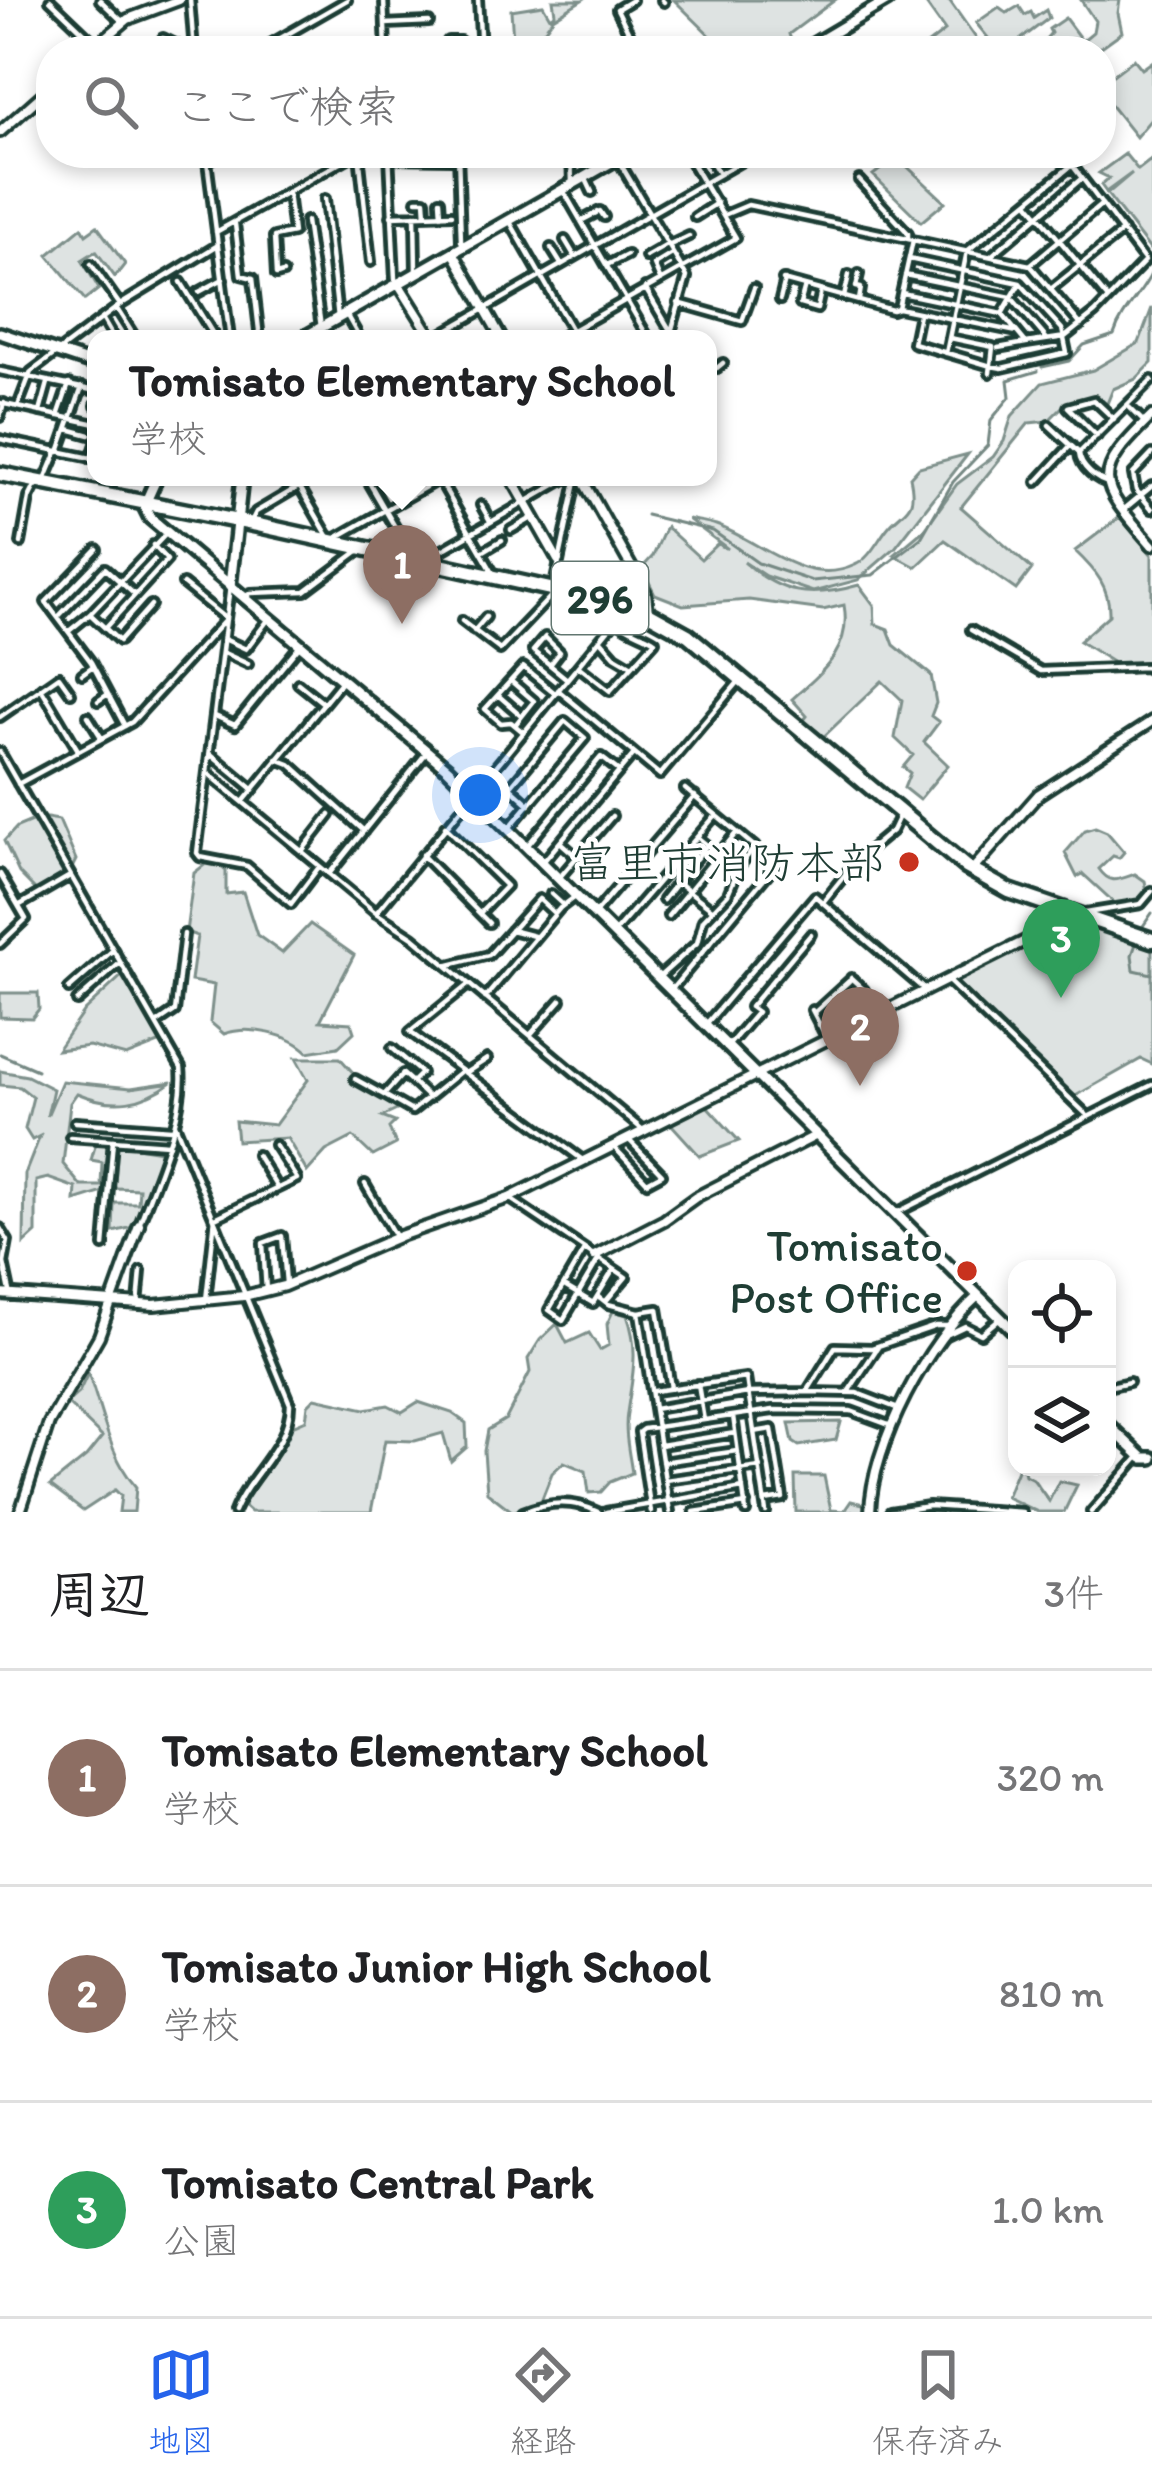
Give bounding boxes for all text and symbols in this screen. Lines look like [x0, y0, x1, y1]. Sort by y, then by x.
search box [36, 36, 1116, 168]
icon: search [78, 69, 144, 135]
text: ここで検索 [174, 79, 399, 133]
popup [87, 330, 717, 486]
text: Tomisato Elementary School [129, 353, 675, 407]
text: 学校 [129, 415, 207, 462]
pin: 1 [363, 525, 441, 624]
road number: 296 [552, 562, 648, 634]
your location [450, 765, 510, 825]
place label: 富里市消防本部 [570, 835, 885, 889]
marker: 富里市消防本部 [896, 849, 922, 875]
pin: 3 [1022, 899, 1100, 998]
pin: 2 [821, 987, 899, 1086]
place label: Tomisato Post Office [729, 1218, 943, 1324]
marker: Tomisato Post Office [954, 1258, 980, 1284]
map controls [1008, 1260, 1116, 1476]
button: locate [1008, 1260, 1116, 1368]
button: layers [1008, 1368, 1116, 1476]
text: 周辺 [48, 1564, 150, 1625]
text: 3件 [1044, 1570, 1104, 1617]
text: Tomisato Elementary School [162, 1723, 708, 1777]
text: 1 [78, 1754, 96, 1801]
text: 320 m [997, 1754, 1104, 1801]
text: 学校 [162, 1785, 240, 1832]
text: Tomisato Junior High School [162, 1939, 711, 1993]
text: 2 [77, 1970, 97, 2017]
text: 810 m [999, 1970, 1104, 2017]
text: 学校 [162, 2001, 240, 2048]
text: Tomisato Central Park [162, 2155, 593, 2209]
text: 3 [76, 2186, 98, 2233]
text: 1.0 km [992, 2186, 1104, 2233]
text: 公園 [162, 2217, 240, 2264]
tab: 地図 [148, 2342, 214, 2462]
tab: 経路 [510, 2342, 576, 2462]
tab: 保存済み [872, 2342, 1004, 2462]

